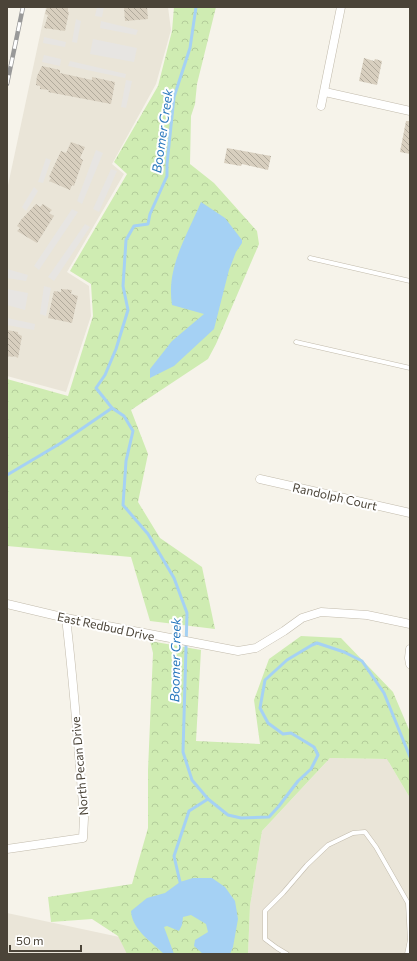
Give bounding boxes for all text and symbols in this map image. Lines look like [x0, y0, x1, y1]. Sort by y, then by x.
water label: Boomer Creek [148, 87, 176, 174]
street label: Randolph Court [291, 479, 379, 513]
street label: East Redbud Drive [56, 609, 156, 643]
water label: Boomer Creek [166, 617, 184, 702]
street label: North Pecan Drive [68, 716, 90, 816]
scale bar [10, 927, 81, 953]
text: 50 m [16, 933, 44, 947]

